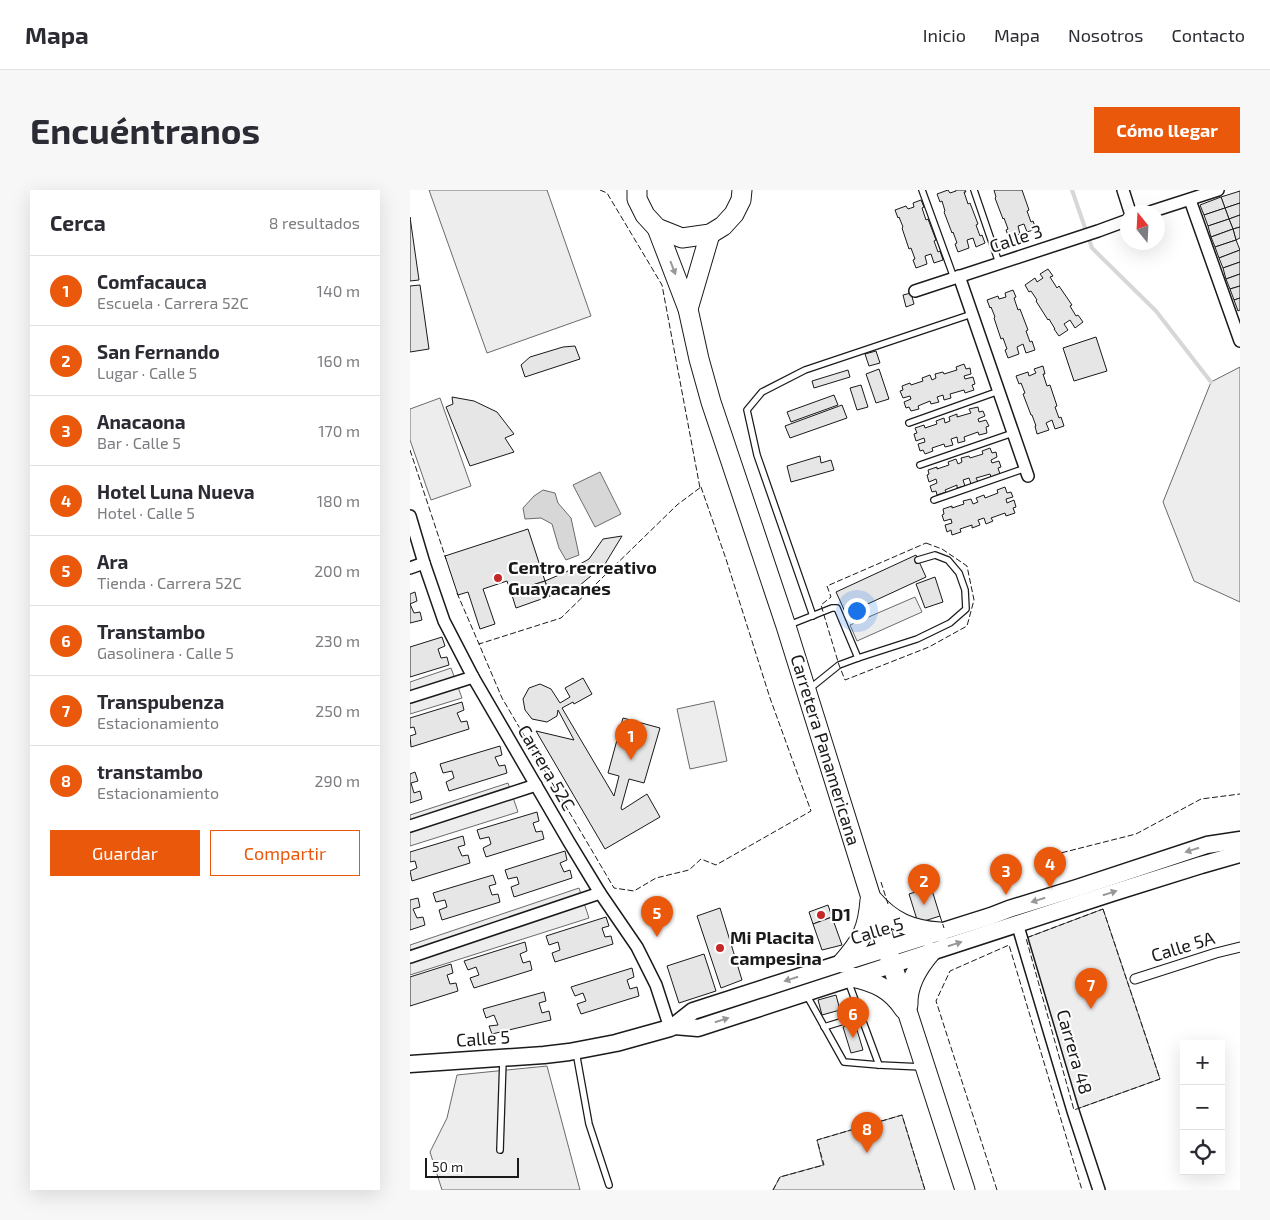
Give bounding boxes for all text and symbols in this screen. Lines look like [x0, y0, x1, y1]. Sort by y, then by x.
text: Mapa [25, 20, 89, 49]
text: Inicio [923, 24, 966, 46]
text: Mapa [994, 24, 1040, 46]
text: Nosotros [1068, 24, 1143, 46]
text: Contacto [1171, 24, 1245, 46]
button: Cómo llegar [1094, 107, 1240, 153]
text: Encuéntranos [30, 109, 260, 151]
north arrow [1120, 205, 1165, 250]
text: Cerca [50, 210, 106, 235]
text: 8 resultados [269, 213, 360, 232]
street label: Calle 3 [986, 219, 1045, 257]
one-way arrow [670, 261, 677, 276]
text: Comfacauca [97, 270, 207, 293]
text: 1 [63, 281, 69, 300]
text: 140 m [317, 281, 360, 300]
text: Escuela · Carrera 52C [97, 293, 249, 312]
text: San Fernando [97, 340, 220, 363]
text: 2 [61, 351, 71, 370]
text: 160 m [317, 351, 360, 370]
text: Lugar · Calle 5 [97, 363, 197, 382]
text: Anacaona [97, 410, 186, 433]
text: 3 [61, 421, 71, 440]
text: 170 m [318, 421, 360, 440]
text: Bar · Calle 5 [97, 433, 181, 452]
text: Hotel Luna Nueva [97, 480, 255, 503]
text: 4 [61, 491, 71, 510]
text: 180 m [317, 491, 360, 510]
text: Hotel · Calle 5 [97, 503, 195, 522]
text: Ara [97, 550, 128, 573]
place label: Centro recreativo Guayacanes [508, 556, 657, 599]
text: 5 [62, 561, 70, 580]
text: 200 m [314, 561, 360, 580]
marker: Centro recreativo Guayacanes [492, 572, 504, 584]
text: Tienda · Carrera 52C [97, 573, 242, 592]
your location [844, 598, 870, 624]
text: Transtambo [97, 620, 205, 643]
text: 6 [61, 631, 71, 650]
text: 230 m [315, 631, 360, 650]
text: Gasolinera · Calle 5 [97, 643, 234, 662]
street label: Carretera Panamericana [786, 652, 866, 848]
text: Transpubenza [97, 690, 224, 713]
text: 7 [62, 701, 70, 720]
text: 250 m [315, 701, 360, 720]
text: Estacionamiento [97, 713, 219, 732]
pin: 1 [615, 719, 647, 760]
street label: Carrera 52C [514, 721, 580, 814]
text: transtambo [97, 760, 203, 783]
text: 8 [61, 771, 71, 790]
text: 290 m [315, 771, 360, 790]
text: Estacionamiento [97, 783, 219, 802]
button: Guardar [50, 830, 200, 876]
button: Compartir [210, 830, 360, 876]
pin: 4 [1034, 847, 1066, 888]
one-way arrow [1185, 847, 1200, 854]
pin: 3 [990, 854, 1022, 895]
pin: 2 [908, 864, 940, 905]
one-way arrow [1102, 889, 1117, 897]
pin: 5 [641, 896, 673, 937]
one-way arrow [1030, 897, 1045, 905]
place label: D1 [831, 903, 851, 925]
marker: D1 [815, 909, 827, 921]
street label: Calle 5 [848, 912, 906, 948]
place label: Mi Placita campesina [730, 926, 822, 969]
street label: Calle 5A [1148, 926, 1218, 966]
one-way arrow [948, 939, 963, 947]
marker: Mi Placita campesina [714, 942, 726, 954]
pin: 7 [1075, 968, 1107, 1009]
one-way arrow [783, 976, 798, 984]
pin: 6 [837, 997, 869, 1038]
street label: Carrera 48 [1052, 1007, 1098, 1097]
one-way arrow [715, 1015, 730, 1023]
street label: Calle 5 [455, 1025, 511, 1051]
map controls [1180, 1040, 1225, 1175]
button: + [1180, 1040, 1225, 1085]
button: − [1180, 1085, 1225, 1130]
pin: 8 [851, 1112, 883, 1153]
button: locate [1180, 1130, 1225, 1175]
scale bar [425, 1155, 519, 1178]
text: 50 m [432, 1158, 463, 1175]

